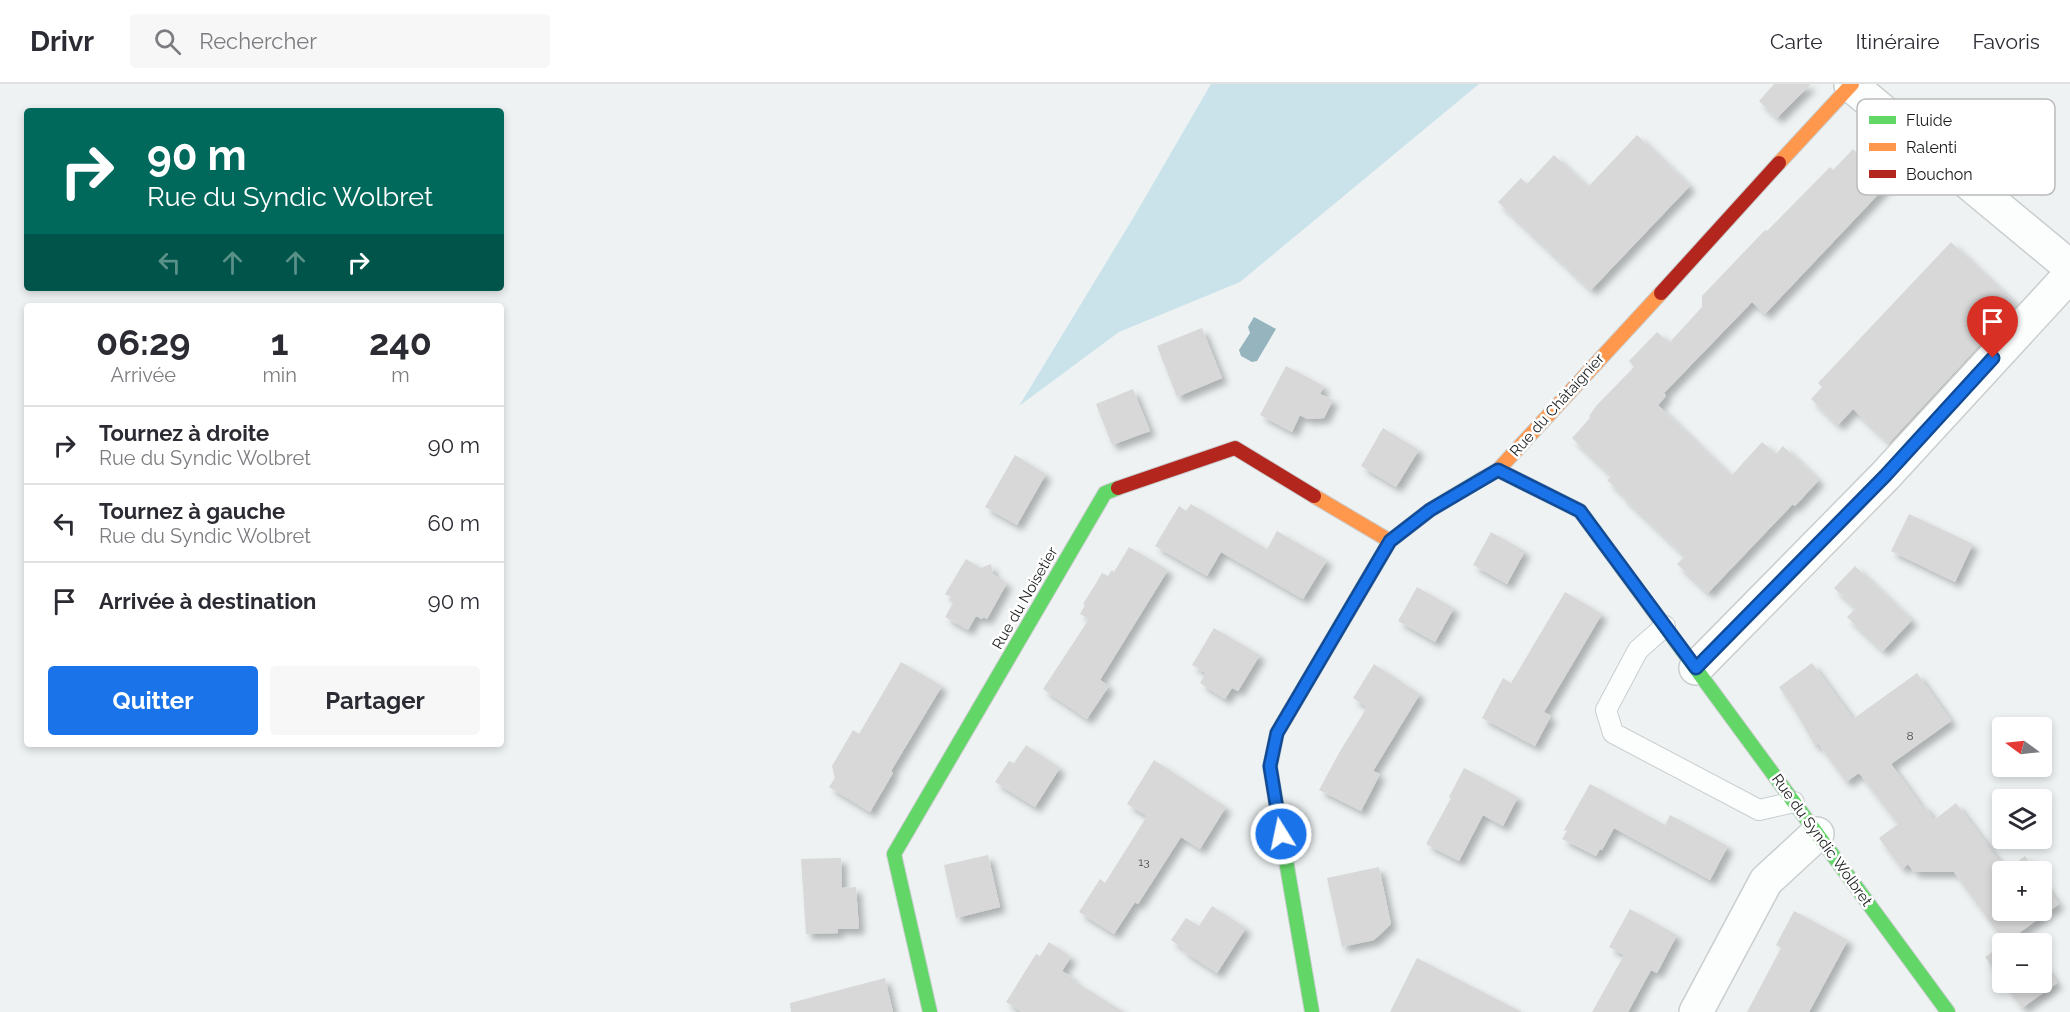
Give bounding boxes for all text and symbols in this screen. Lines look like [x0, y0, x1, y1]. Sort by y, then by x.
search box [130, 14, 550, 68]
text: Drivr [30, 25, 94, 58]
icon: search [151, 25, 184, 58]
text: Rechercher [199, 28, 317, 54]
text: Carte [1770, 29, 1822, 54]
text: Itinéraire [1855, 29, 1939, 54]
text: Favoris [1972, 29, 2040, 54]
legend [1857, 99, 2055, 195]
text: Fluide [1906, 111, 1952, 130]
text: 90 m [147, 131, 247, 180]
icon: right [48, 132, 126, 210]
text: Ralenti [1906, 138, 1957, 157]
text: Bouchon [1906, 165, 1973, 184]
text: Rue du Syndic Wolbret [147, 181, 433, 212]
icon: left [153, 246, 186, 279]
icon: ahead [216, 246, 249, 279]
icon: ahead [279, 246, 312, 279]
icon: right [342, 246, 375, 279]
pin [1967, 296, 2018, 358]
icon: arrive [1976, 305, 2009, 338]
text: 06:29 [96, 321, 190, 363]
text: 1 [271, 321, 289, 363]
text: 240 [369, 321, 432, 363]
street label: Rue du Châtaignier [1506, 349, 1608, 460]
text: Arrivée [110, 363, 176, 387]
text: min [262, 363, 297, 387]
text: m [391, 363, 410, 387]
text: Tournez à droite [99, 420, 269, 446]
icon: right [48, 429, 81, 462]
text: 90 m [428, 432, 480, 458]
text: Rue du Syndic Wolbret [99, 446, 311, 470]
text: Tournez à gauche [99, 498, 285, 524]
icon: left [48, 507, 81, 540]
text: 60 m [427, 510, 480, 536]
text: Rue du Syndic Wolbret [99, 524, 311, 548]
street label: Rue du Noisetier [988, 543, 1062, 652]
icon: arrive [48, 585, 81, 618]
text: Arrivée à destination [99, 588, 316, 614]
text: 90 m [428, 588, 480, 614]
button: Quitter [48, 666, 258, 735]
button: Partager [270, 666, 480, 735]
north arrow [1992, 717, 2052, 777]
map controls [1992, 717, 2052, 993]
house number: 8 [1906, 729, 1914, 743]
street label: Rue du Syndic Wolbret [1768, 770, 1876, 910]
button: layers [1992, 789, 2052, 849]
position arrow [1249, 802, 1313, 866]
house number: 13 [1138, 855, 1150, 869]
button: + [1992, 861, 2052, 921]
button: − [1992, 933, 2052, 993]

